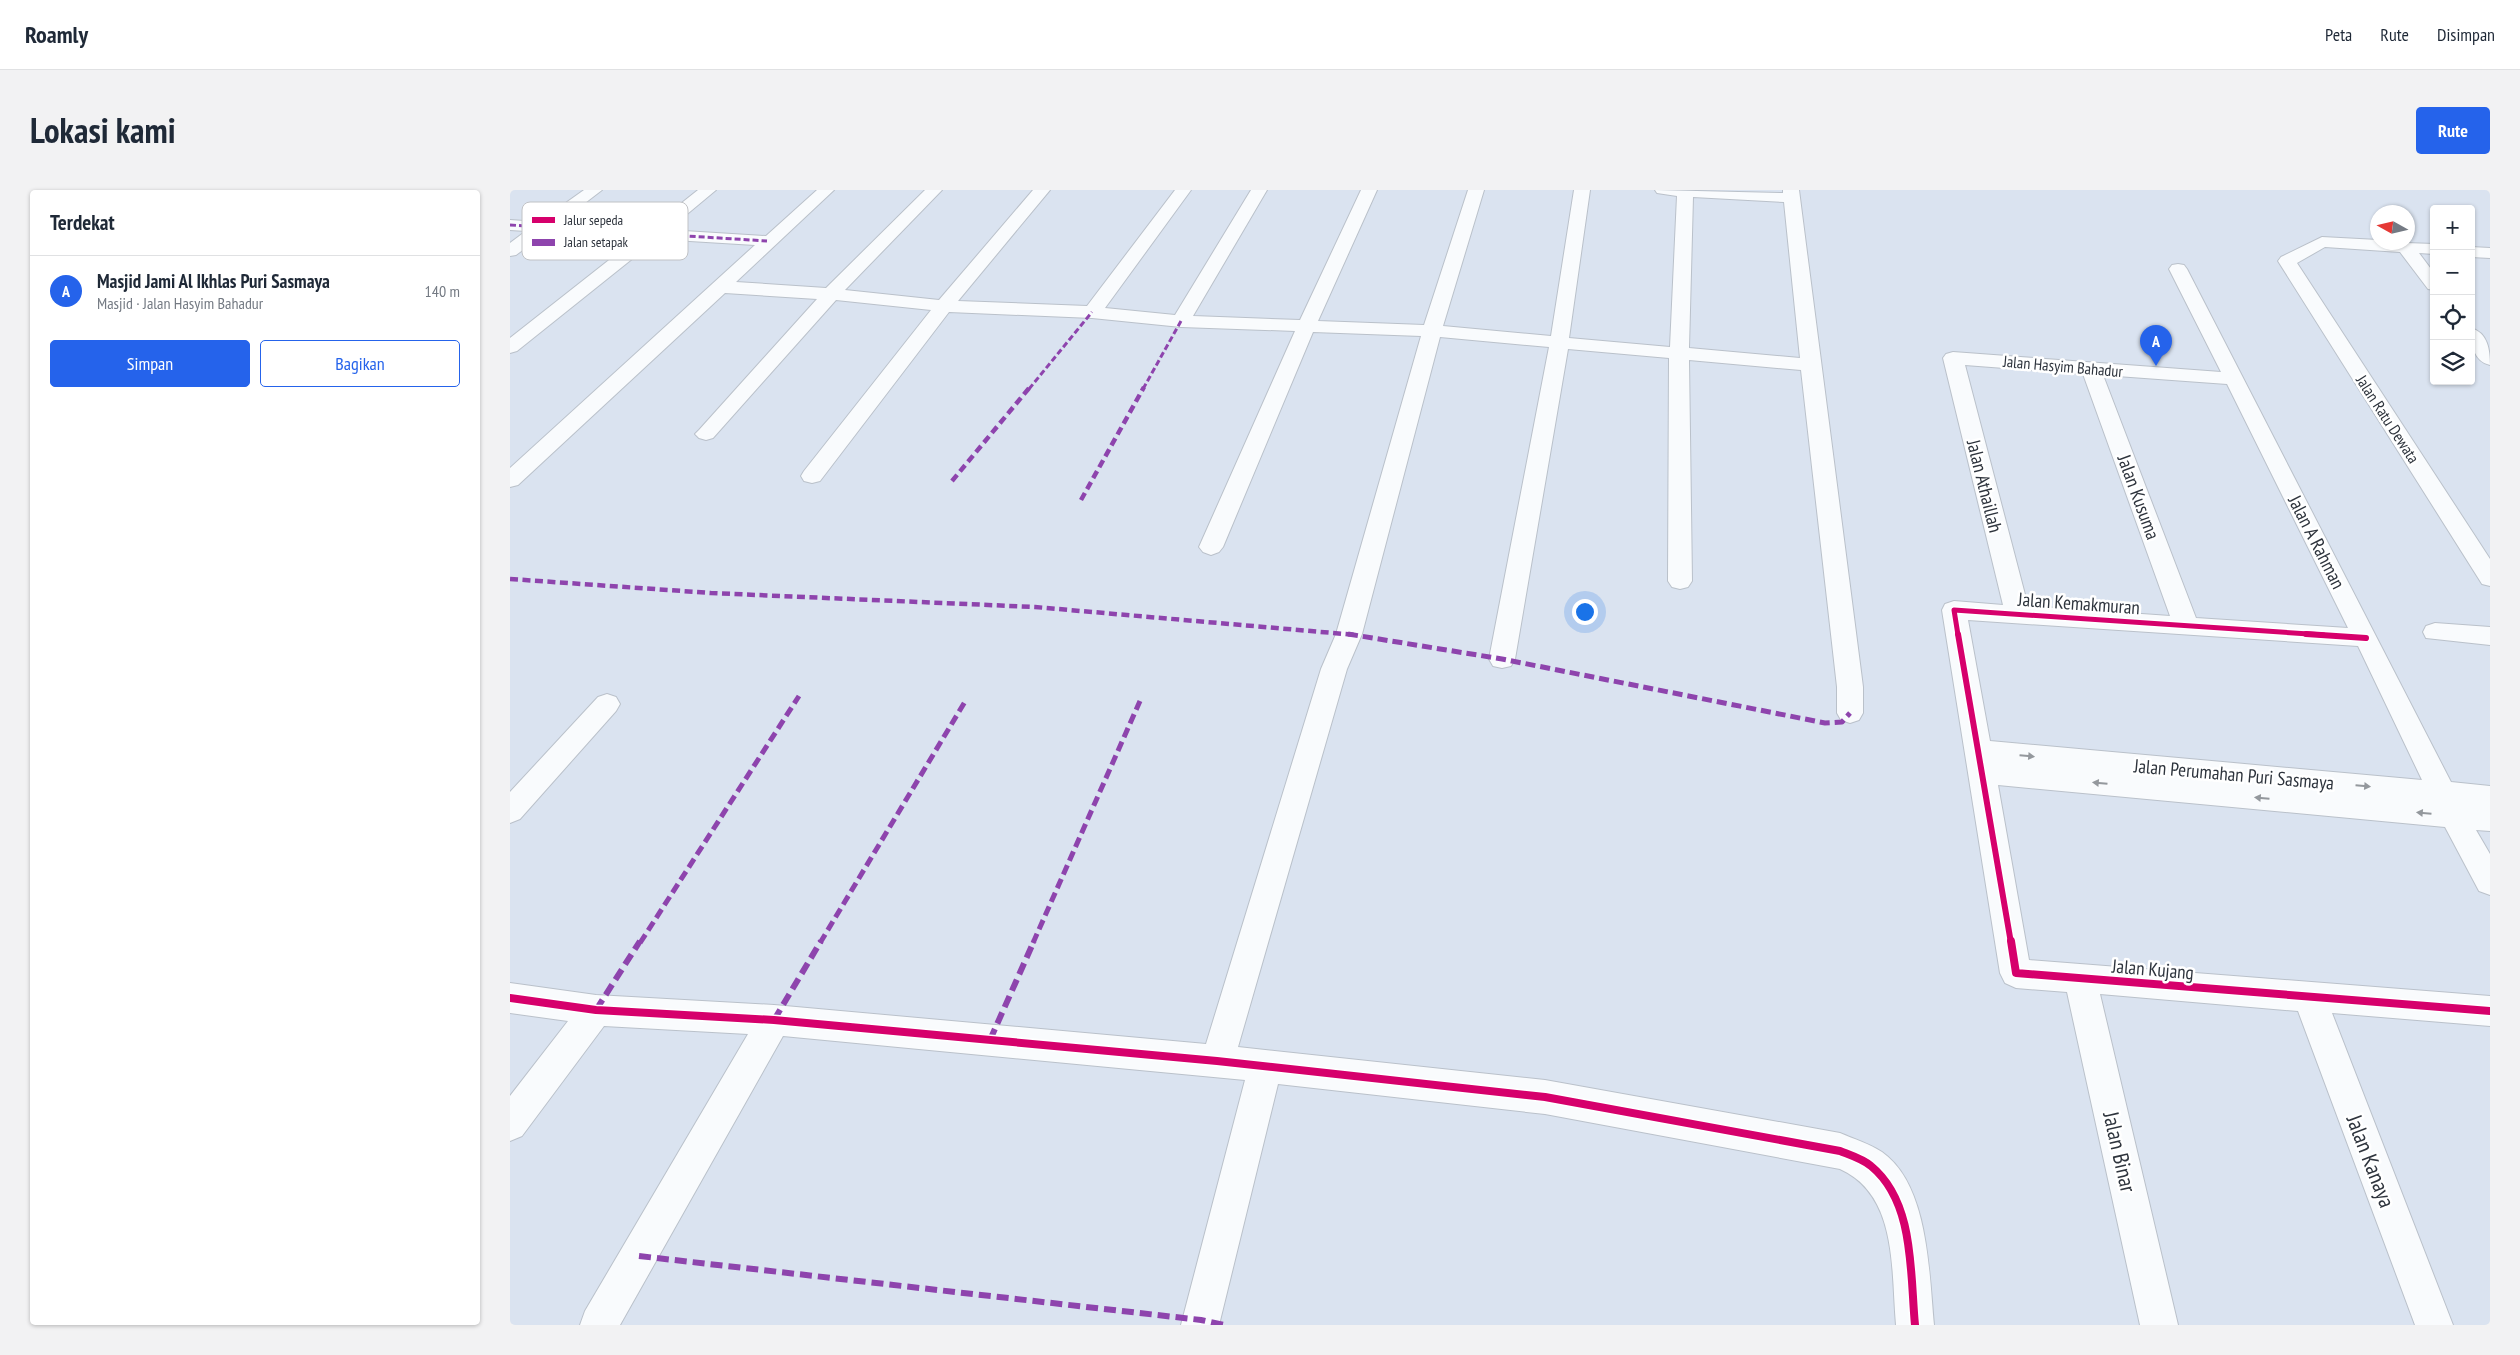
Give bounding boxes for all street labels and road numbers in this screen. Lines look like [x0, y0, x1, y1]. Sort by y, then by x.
street label: Jalan Hasyim Bahadur [2001, 351, 2124, 381]
street label: Jalan Ratu Dewata [2352, 370, 2424, 467]
street label: Jalan Athaillah [1962, 436, 2008, 535]
street label: Jalan Kusuma [2112, 450, 2165, 543]
street label: Jalan A Rahman [2283, 490, 2351, 593]
street label: Jalan Kemakmuran [2016, 587, 2141, 619]
street label: Jalan Perumahan Puri Sasmaya [2132, 753, 2335, 795]
street label: Jalan Kujang [2110, 953, 2195, 985]
street label: Jalan Binar [2097, 1108, 2143, 1195]
street label: Jalan Kanaya [2340, 1110, 2401, 1211]

